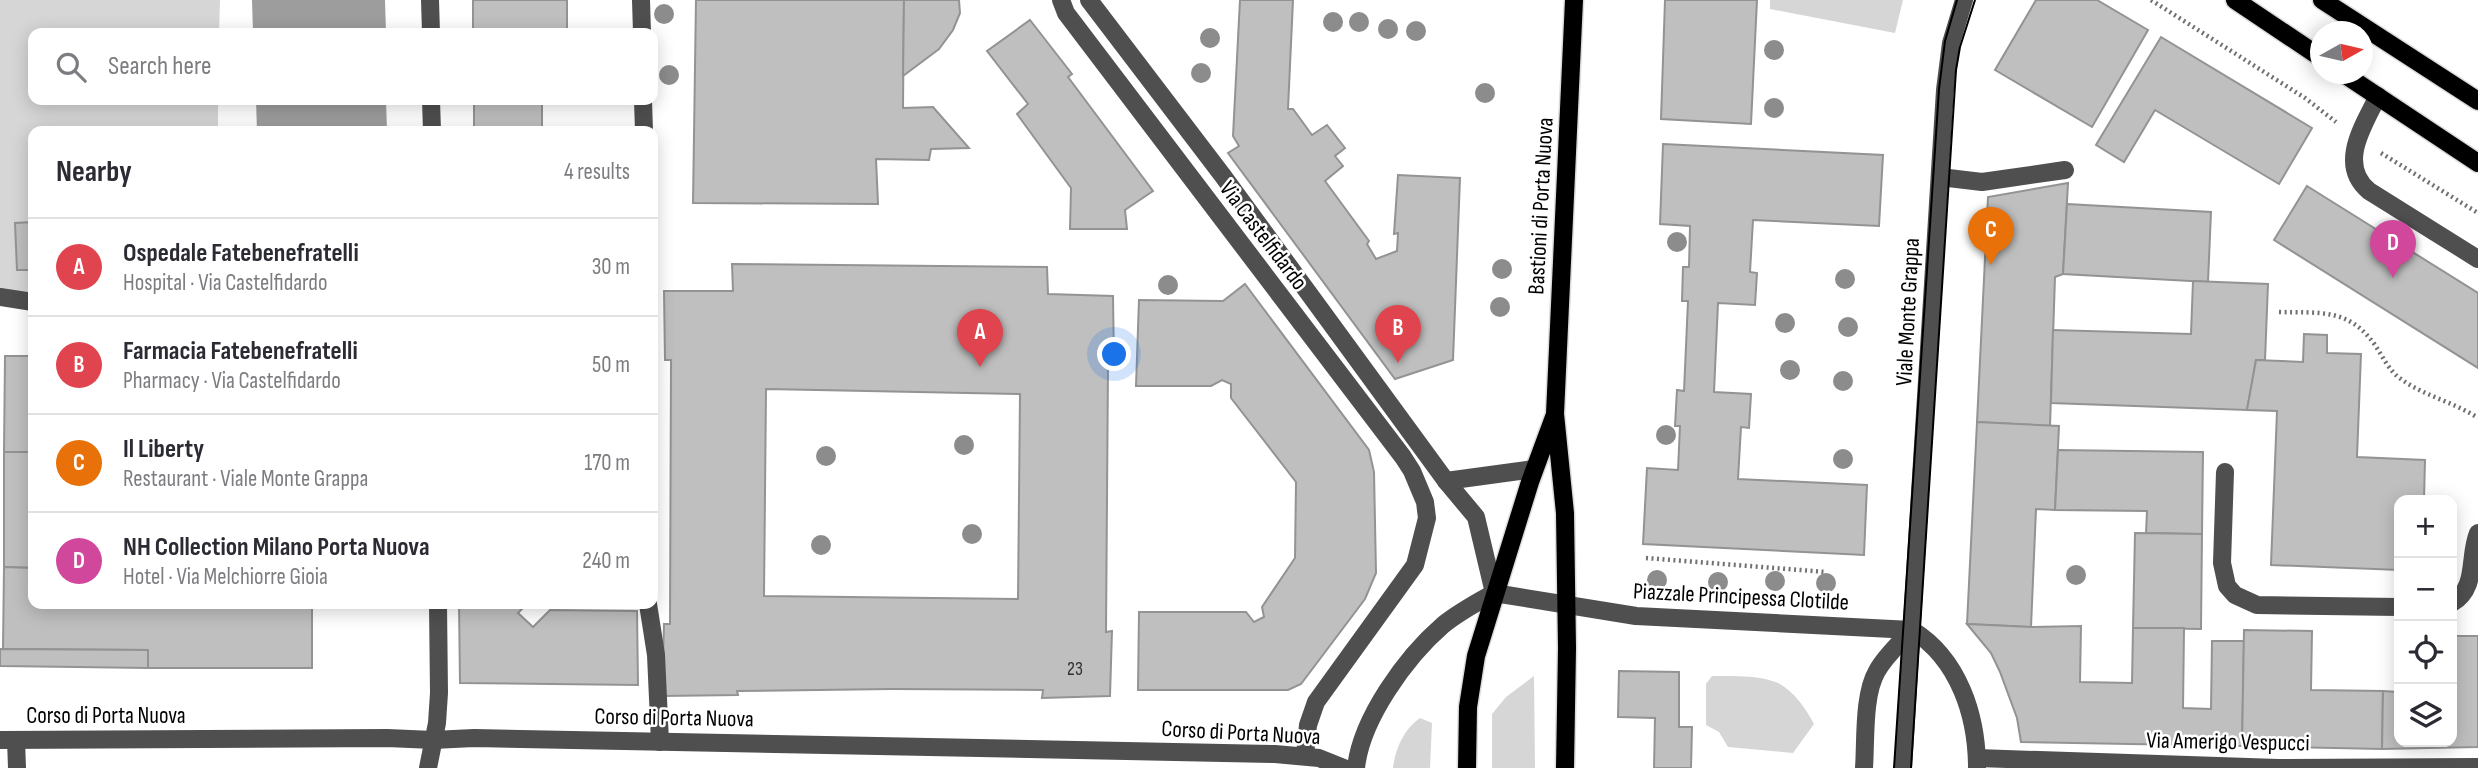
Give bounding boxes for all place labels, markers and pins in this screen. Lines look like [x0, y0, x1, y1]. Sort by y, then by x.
pin: C [1968, 207, 2014, 265]
pin: D [2370, 220, 2416, 278]
pin: B [1375, 305, 1421, 363]
pin: A [957, 309, 1003, 367]

